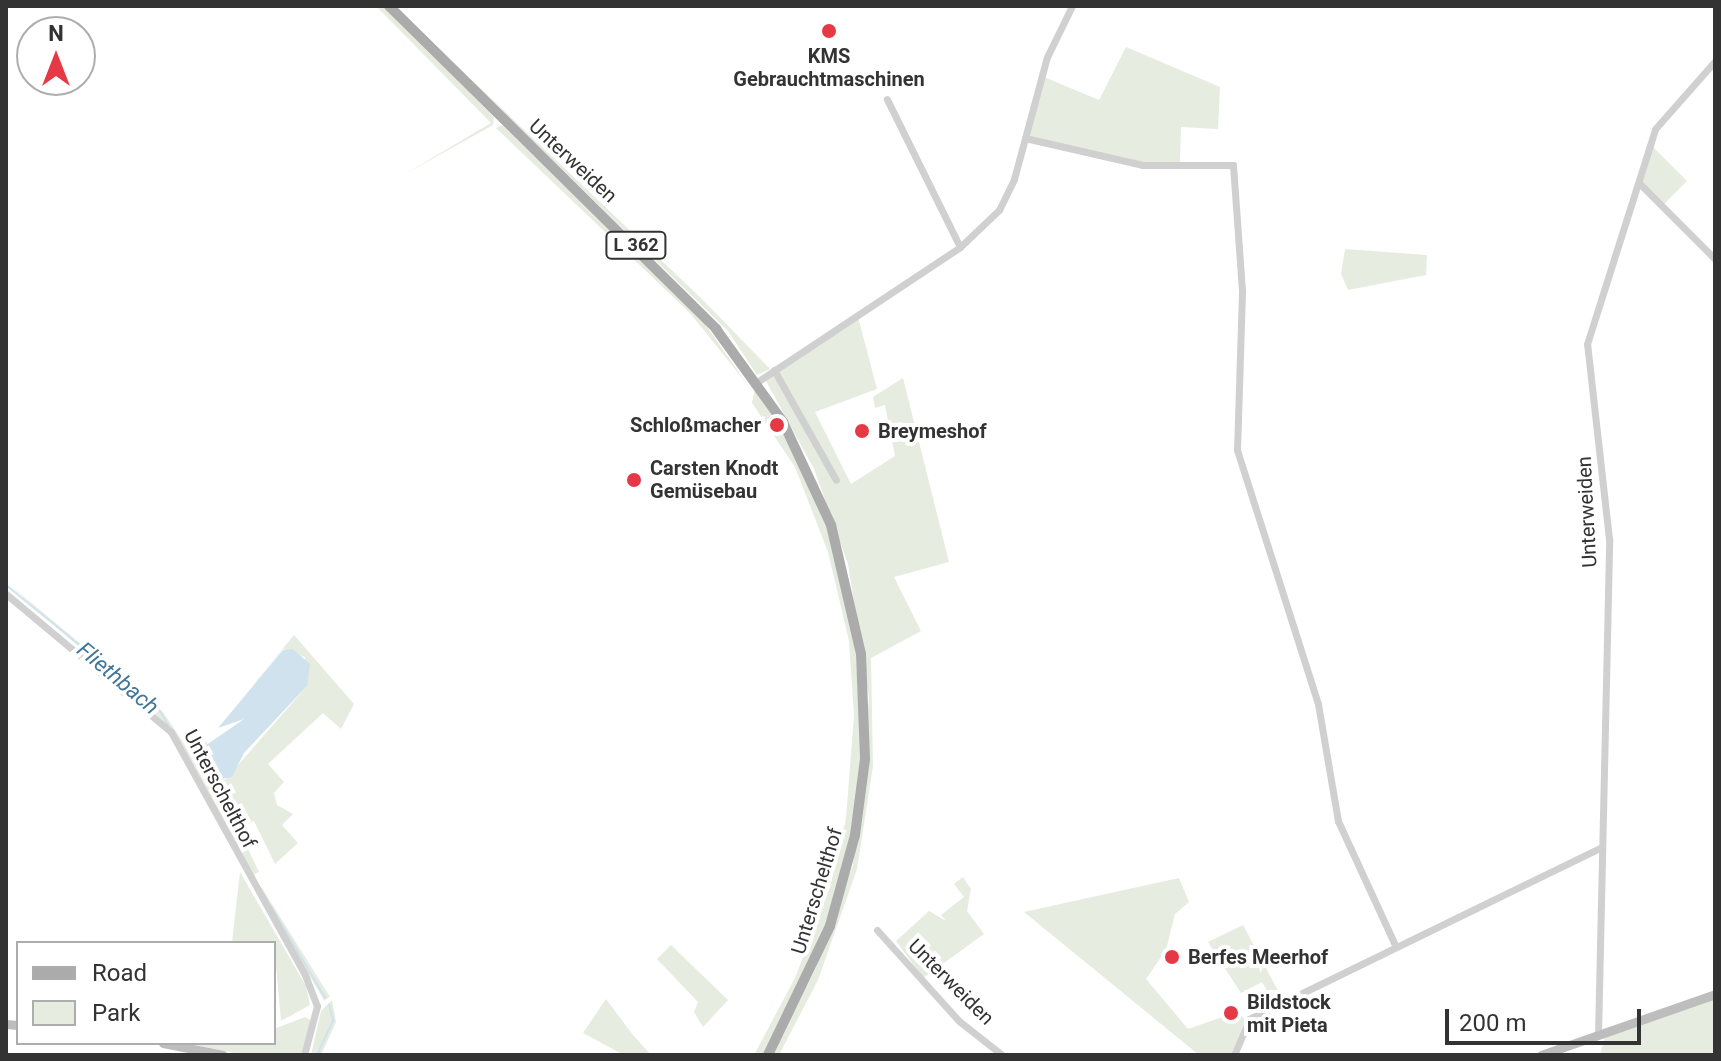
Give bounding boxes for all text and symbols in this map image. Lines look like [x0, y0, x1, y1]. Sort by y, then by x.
north arrow [16, 16, 96, 96]
text: N [48, 21, 64, 46]
marker: KMS Gebrauchtmaschinen [820, 22, 838, 40]
place label: KMS Gebrauchtmaschinen [733, 44, 925, 91]
street label: Unterweiden [524, 114, 622, 208]
road number: L 362 [604, 231, 668, 259]
place label: Schloßmacher [630, 413, 761, 437]
marker: Schloßmacher [768, 416, 786, 434]
place label: Breymeshof [878, 419, 987, 443]
marker: Breymeshof [853, 422, 871, 440]
place label: Carsten Knodt Gemüsebau [650, 456, 778, 503]
street label: Unterweiden [1572, 456, 1602, 568]
marker: Carsten Knodt Gemüsebau [625, 471, 643, 489]
water label: Fliethbach [72, 636, 164, 720]
street label: Unterschelthof [179, 725, 261, 853]
street label: Unterschelthof [786, 825, 848, 957]
street label: Unterweiden [903, 934, 999, 1030]
legend [16, 941, 276, 1045]
place label: Berfes Meerhof [1188, 945, 1328, 969]
marker: Berfes Meerhof [1163, 948, 1181, 966]
text: Road [92, 959, 147, 987]
place label: Bildstock mit Pieta [1247, 990, 1331, 1037]
scale bar [1449, 993, 1645, 1043]
text: Park [92, 999, 140, 1027]
marker: Bildstock mit Pieta [1222, 1004, 1240, 1022]
text: 200 m [1459, 1009, 1526, 1037]

